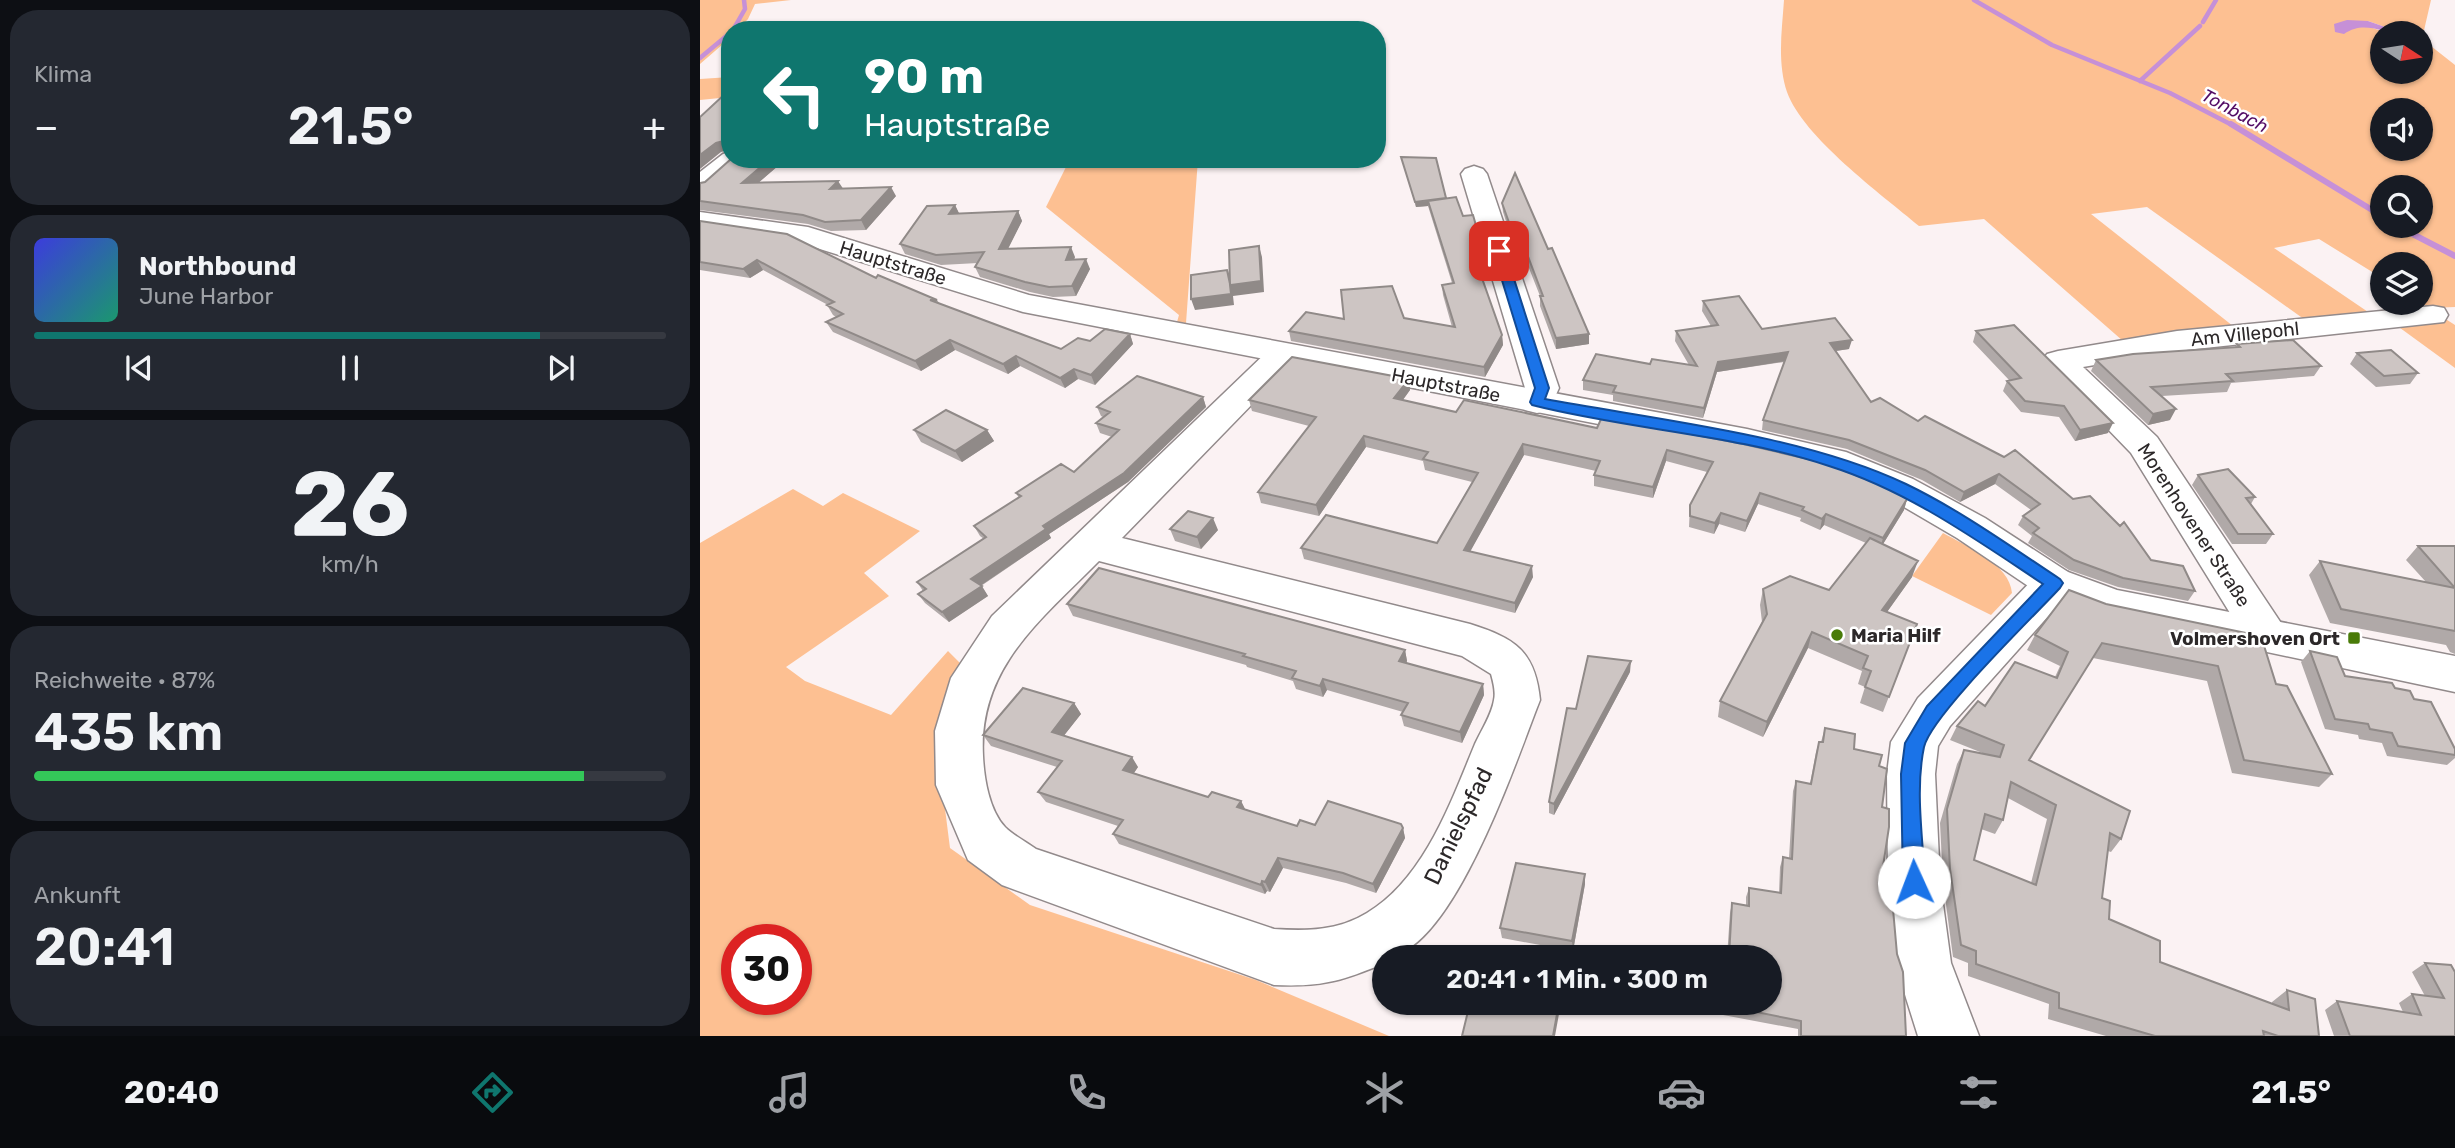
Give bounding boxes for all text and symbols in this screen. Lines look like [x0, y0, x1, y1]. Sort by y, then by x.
north arrow [2370, 21, 2432, 84]
map controls [2370, 21, 2433, 315]
text: 90 m [864, 47, 984, 105]
icon: left [749, 49, 840, 140]
text: Klima [34, 60, 92, 88]
water label: Tonbach [2198, 84, 2272, 138]
text: 21.5° [287, 95, 414, 157]
button: sound [2370, 98, 2433, 161]
text: − [34, 104, 59, 150]
text: + [642, 104, 666, 150]
text: Hauptstraße [864, 106, 1050, 144]
button: search [2370, 175, 2433, 238]
pin [1469, 221, 1529, 281]
icon: arrive [1480, 232, 1518, 270]
street label: Hauptstraße [837, 236, 949, 290]
text: Northbound [139, 251, 297, 282]
button: layers [2370, 252, 2433, 315]
text: June Harbor [139, 282, 273, 310]
street label: Am Villepohl [2190, 317, 2300, 351]
icon: previous [120, 349, 158, 387]
icon: pause [331, 349, 369, 387]
icon: next [542, 349, 580, 387]
street label: Hauptstraße [1390, 363, 1502, 407]
street label: Morenhovener Straße [2133, 439, 2255, 611]
text: 26 [291, 450, 409, 558]
text: km/h [321, 550, 379, 578]
place label: Maria Hilf [1851, 624, 1941, 647]
marker: Maria Hilf [1829, 627, 1845, 643]
place label: Volmershoven Ort [2170, 627, 2340, 650]
marker: Volmershoven Ort [2346, 630, 2362, 646]
text: Reichweite · 87% [34, 666, 215, 694]
text: 435 km [34, 701, 223, 763]
street label: Danielspfad [1418, 763, 1498, 889]
position arrow [1877, 845, 1951, 919]
text: Ankunft [34, 881, 121, 909]
text: 20:41 [34, 916, 175, 978]
speed limit sign: 30 [721, 924, 812, 1015]
text: 20:41 · 1 Min. · 300 m [1446, 964, 1708, 995]
icon: directions [468, 1068, 517, 1117]
icon: music [765, 1068, 814, 1117]
icon: phone [1062, 1068, 1111, 1117]
icon: climate [1360, 1068, 1409, 1117]
icon: car [1657, 1068, 1706, 1117]
icon: filters [1954, 1068, 2003, 1117]
text: 20:40 [124, 1073, 220, 1111]
text: 21.5° [2251, 1073, 2331, 1111]

